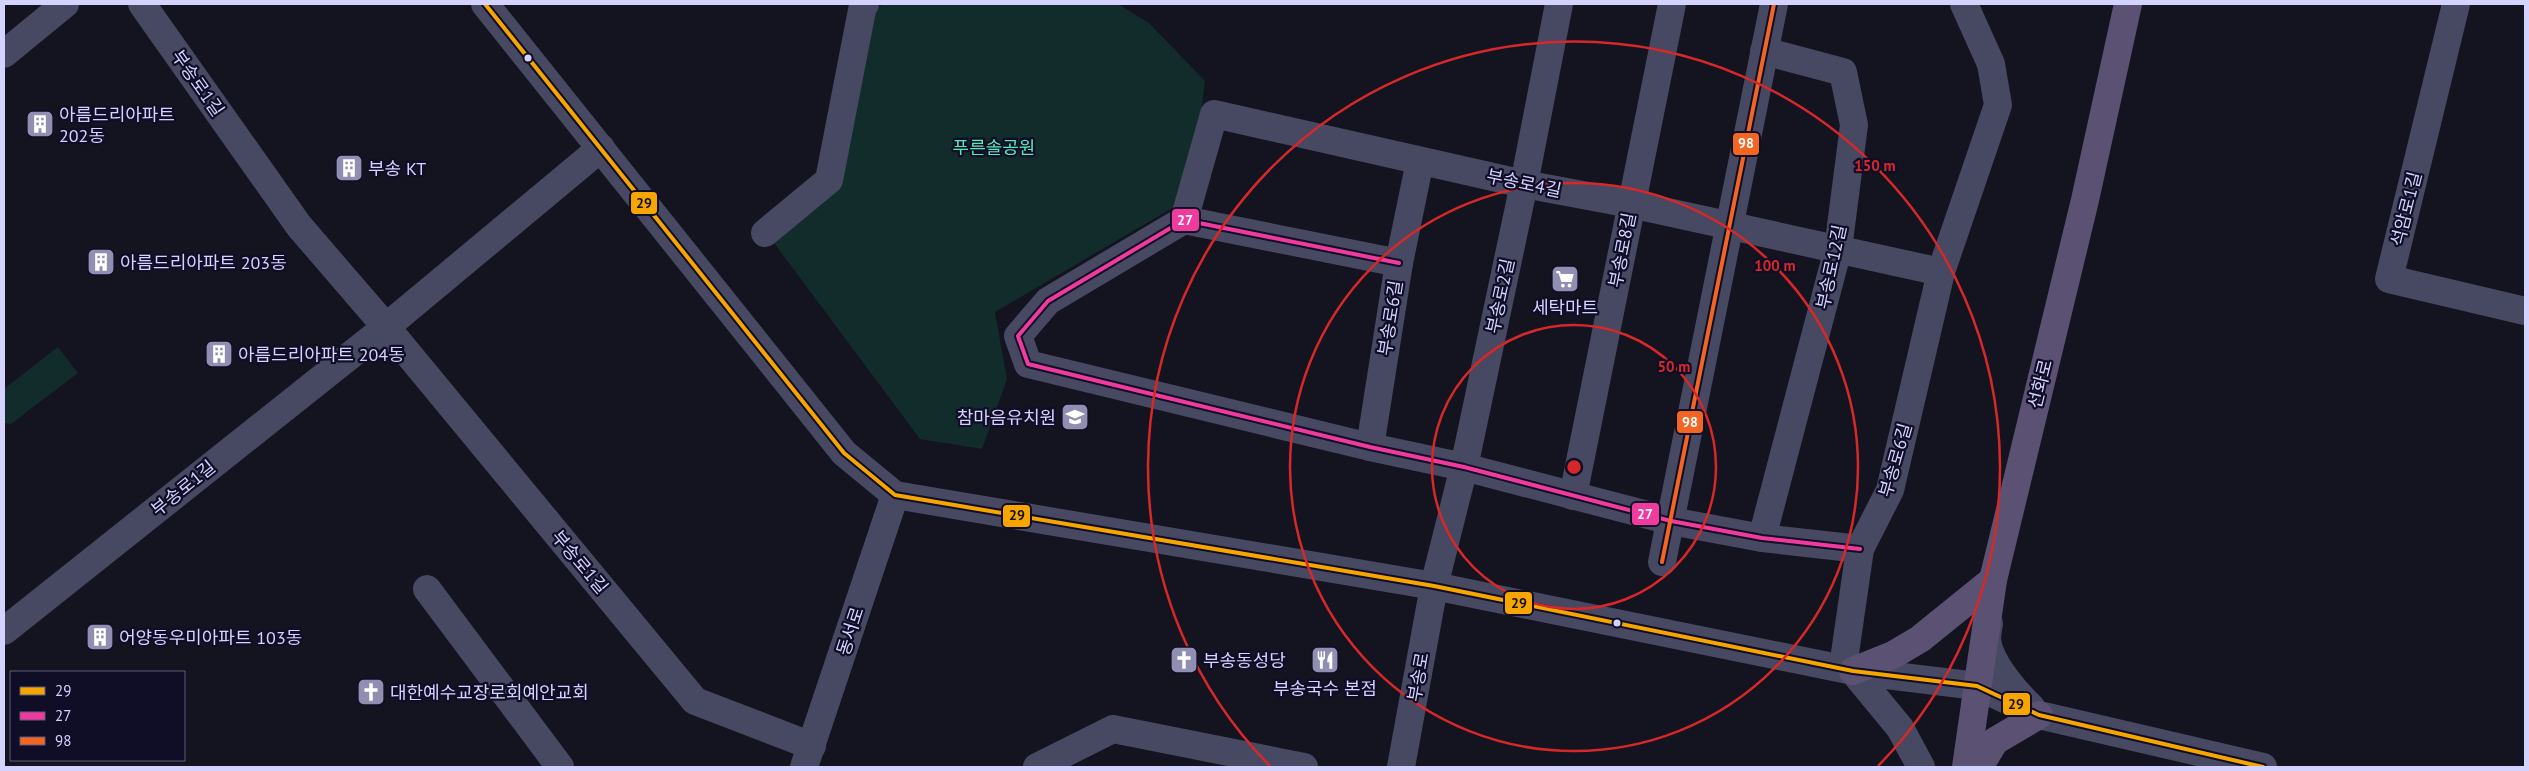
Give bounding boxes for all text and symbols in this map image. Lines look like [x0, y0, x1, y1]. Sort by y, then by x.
street label: 부송로1길 [167, 45, 229, 121]
unlabelled marker [523, 53, 533, 63]
place label: 아름드리아파트 202동 [59, 103, 175, 147]
building icon: 아름드리아파트 202동 [25, 109, 55, 139]
line badge: 98 [1732, 132, 1760, 156]
text: 98 [1738, 134, 1754, 152]
park label: 푸른솔공원 [953, 136, 1035, 159]
building icon: 부송 KT [334, 153, 364, 183]
text: 150 m [1854, 156, 1896, 175]
place label: 부송 KT [368, 157, 426, 180]
street label: 부송로4길 [1484, 164, 1564, 202]
street label: 석암로1길 [2386, 169, 2426, 249]
line badge: 29 [630, 191, 658, 215]
text: 29 [636, 194, 652, 212]
line badge: 27 [1171, 208, 1200, 232]
street label: 부송로8길 [1603, 210, 1641, 290]
text: 27 [1177, 211, 1193, 229]
street label: 부송로12길 [1811, 223, 1851, 311]
building icon: 아름드리아파트 203동 [86, 247, 116, 277]
place label: 아름드리아파트 203동 [120, 251, 287, 274]
street label: 부송로2길 [1481, 256, 1519, 336]
text: 100 m [1754, 256, 1796, 275]
supermarket icon: 세탁마트 [1550, 264, 1580, 294]
street label: 부송로6길 [1373, 279, 1407, 357]
place label: 세탁마트 [1532, 296, 1598, 319]
building icon: 아름드리아파트 204동 [204, 339, 234, 369]
place label: 아름드리아파트 204동 [238, 343, 405, 366]
text: 50 m [1658, 357, 1690, 376]
street label: 선화로 [2023, 357, 2057, 411]
school or university icon: 참마음유치원 [1060, 402, 1090, 432]
place label: 참마음유치원 [957, 406, 1056, 429]
line badge: 98 [1676, 410, 1704, 434]
text: 98 [1682, 413, 1698, 431]
street label: 부송로6길 [1873, 420, 1917, 500]
street label: 부송로1길 [146, 455, 220, 521]
centre of rings [1565, 458, 1583, 476]
line badge: 27 [1631, 502, 1660, 526]
line badge: 29 [1002, 504, 1031, 528]
text: 27 [1637, 505, 1653, 523]
text: 29 [1009, 506, 1025, 524]
street label: 부송로1길 [547, 525, 613, 599]
line badge: 29 [1504, 591, 1533, 615]
text: 29 [1511, 594, 1527, 612]
street label: 동서로 [831, 604, 869, 658]
unlabelled marker [1612, 618, 1622, 628]
building icon: 어양동우미아파트 103동 [85, 622, 115, 652]
place label: 어양동우미아파트 103동 [119, 626, 302, 649]
church icon: 부송동성당 [1169, 645, 1199, 675]
restaurant icon: 부송국수 본점 [1310, 645, 1340, 675]
place label: 부송동성당 [1203, 649, 1286, 672]
street label: 부송로 [1402, 651, 1434, 703]
legend [10, 671, 185, 761]
church icon: 대한예수교장로회예안교회 [356, 677, 386, 707]
place label: 부송국수 본점 [1273, 677, 1377, 700]
text: 29 [55, 681, 71, 700]
place label: 대한예수교장로회예안교회 [390, 681, 589, 704]
line badge: 29 [2002, 692, 2031, 716]
text: 29 [2008, 695, 2024, 713]
text: 27 [55, 706, 71, 725]
text: 98 [55, 731, 71, 750]

